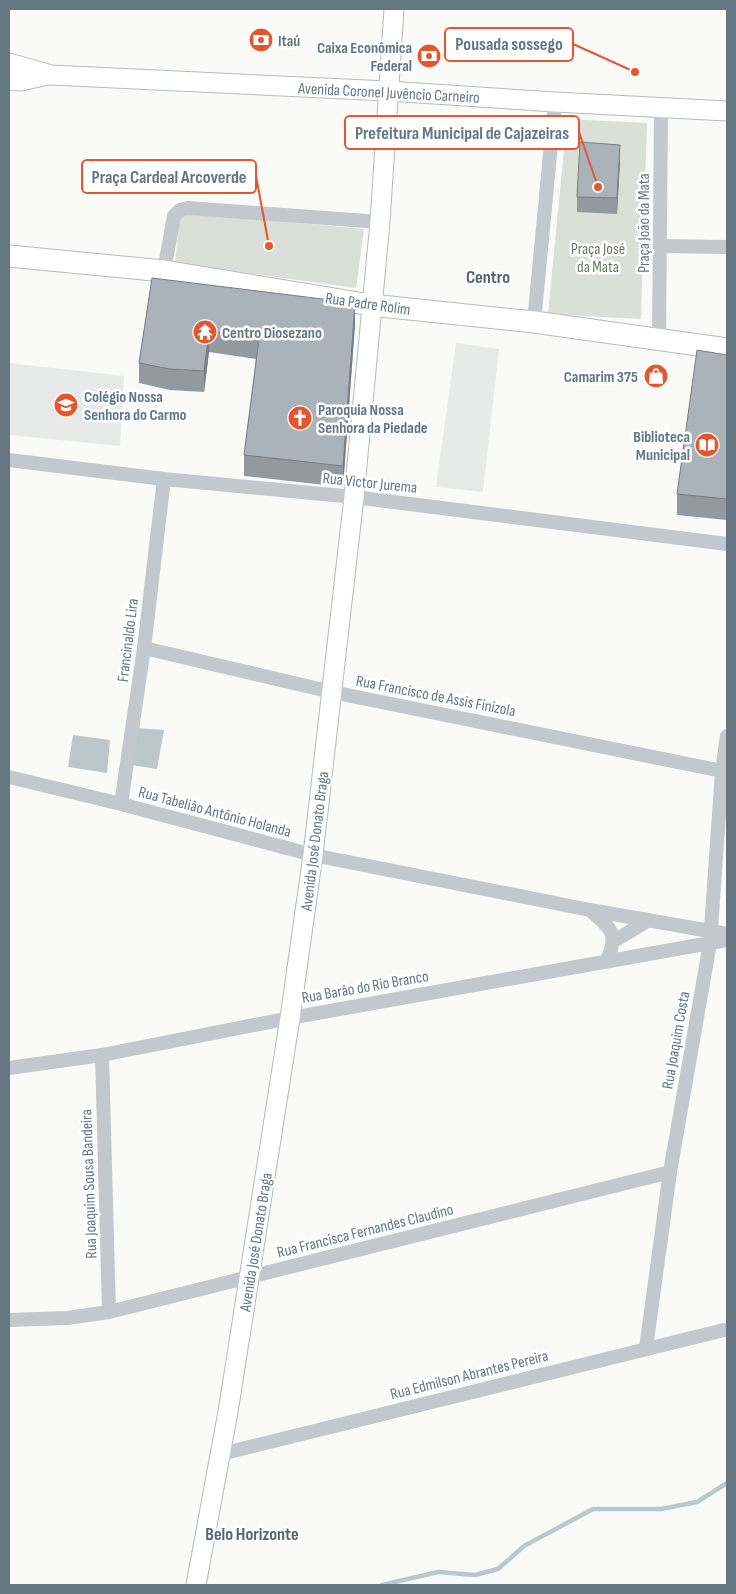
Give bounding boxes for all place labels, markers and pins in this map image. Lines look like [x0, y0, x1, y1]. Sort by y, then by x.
bank icon: Itaú [248, 27, 274, 53]
callout: Pousada sossego [445, 28, 573, 61]
place label: Itaú [278, 32, 300, 51]
place label: Caixa Econômica Federal [317, 39, 412, 76]
bank icon: Caixa Econômica Federal [416, 43, 442, 69]
callout: Prefeitura Municipal de Cajazeiras [345, 116, 579, 149]
callout: Praça Cardeal Arcoverde [82, 160, 256, 193]
temple icon: Centro Diosezano [192, 319, 218, 345]
place label: Centro Diosezano [222, 324, 322, 343]
shop icon: Camarim 375 [643, 363, 669, 389]
place label: Camarim 375 [564, 368, 638, 387]
place label: Colégio Nossa Senhora do Carmo [84, 388, 187, 425]
school or university icon: Colégio Nossa Senhora do Carmo [53, 392, 79, 418]
place label: Paroquia Nossa Senhora da Piedade [318, 401, 428, 438]
church icon: Paroquia Nossa Senhora da Piedade [287, 405, 313, 431]
place label: Biblioteca Municipal [633, 428, 690, 465]
library icon: Biblioteca Municipal [694, 432, 720, 458]

